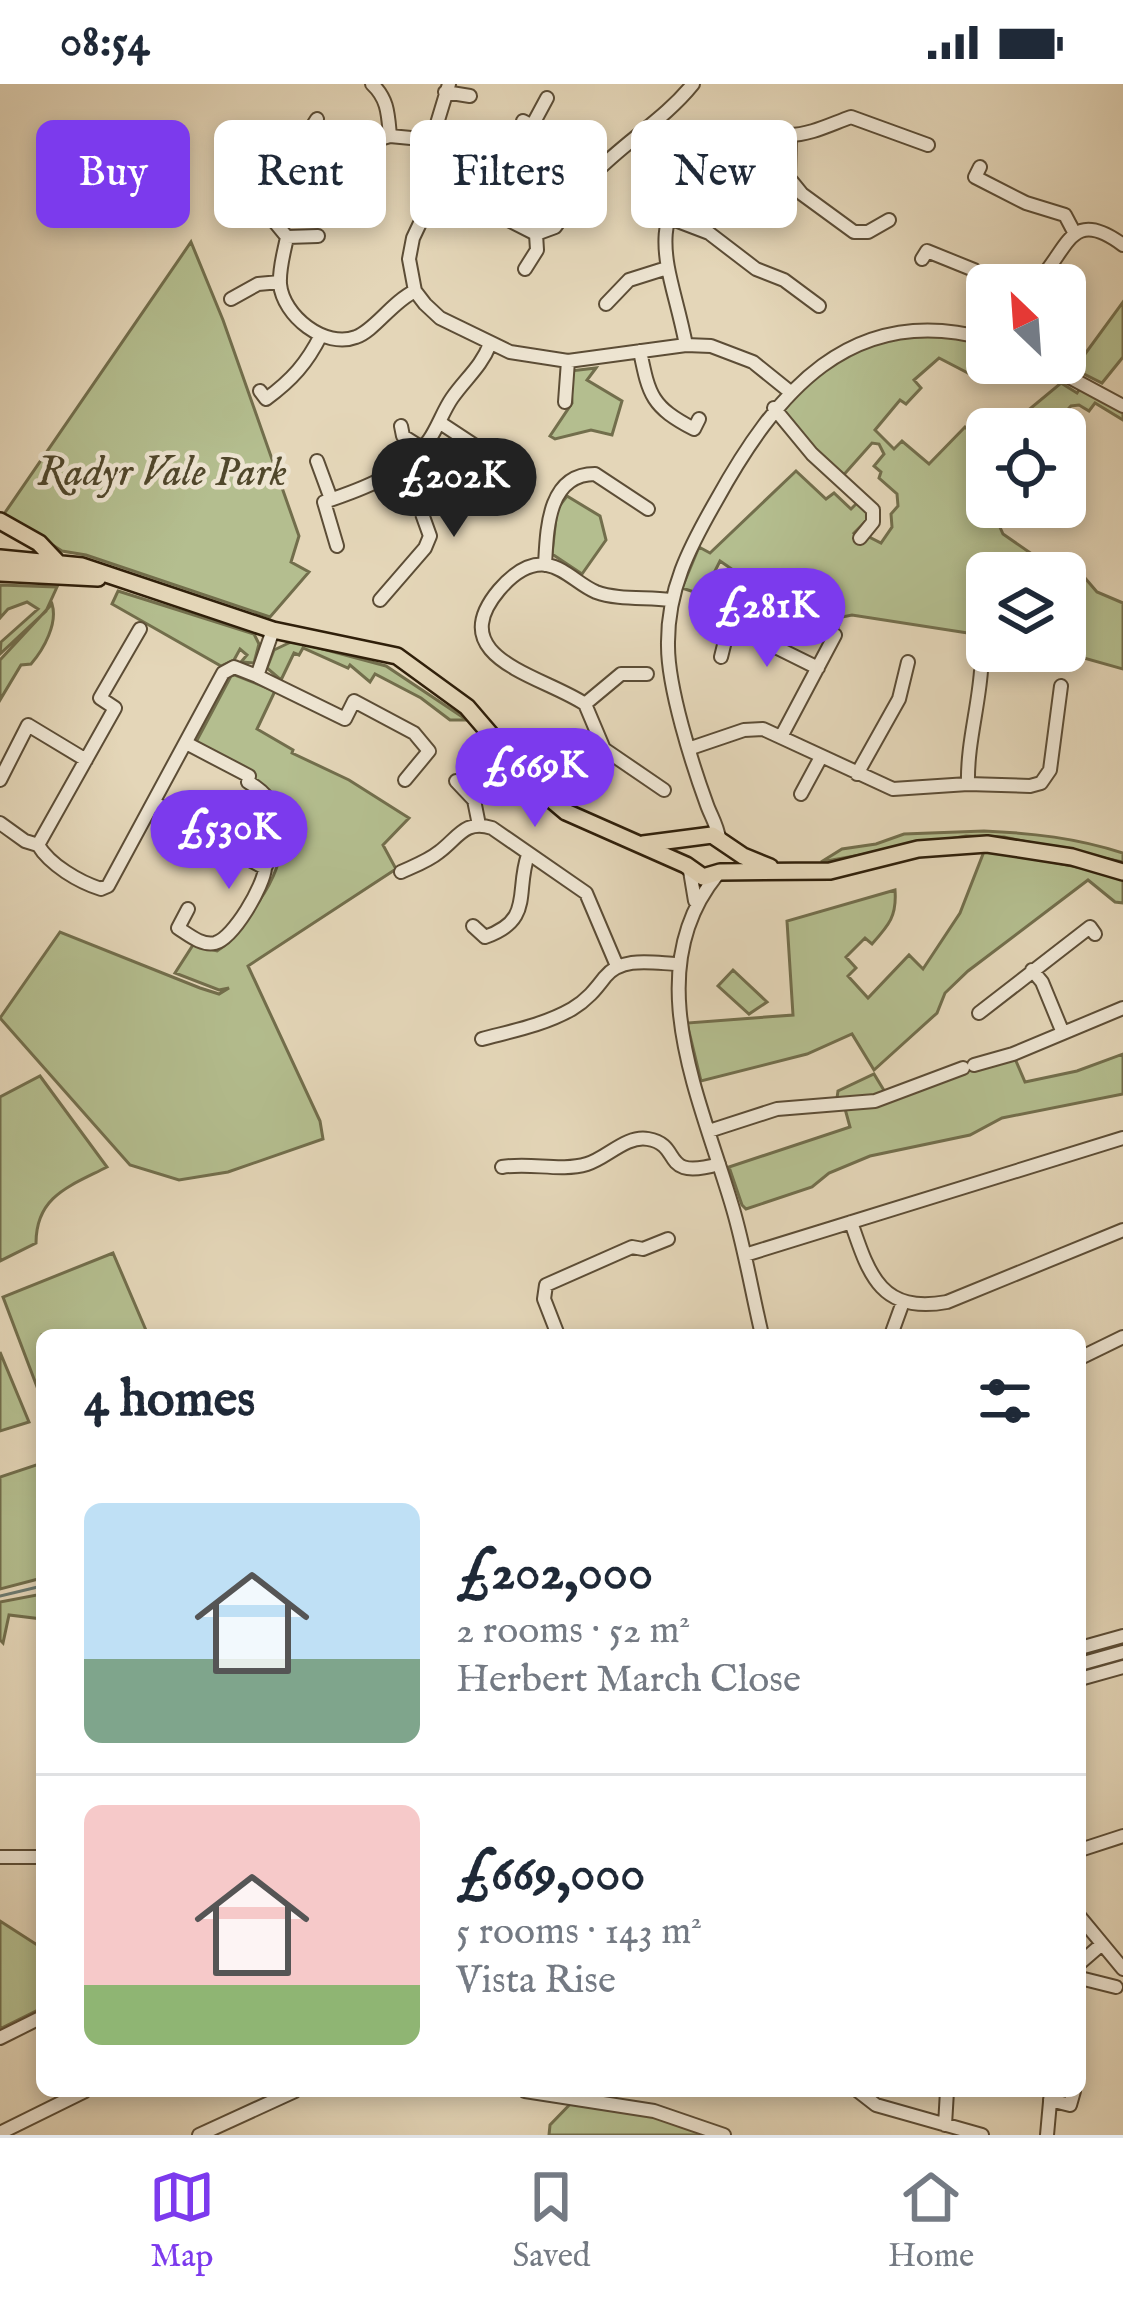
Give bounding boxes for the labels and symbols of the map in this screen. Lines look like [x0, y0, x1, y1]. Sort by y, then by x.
north arrow [966, 264, 1086, 384]
pin: £202K [370, 438, 538, 540]
park label: Radyr Vale Park [37, 447, 287, 500]
pin: £281K [683, 568, 851, 670]
pin: £669K [451, 728, 619, 830]
pin: £530K [145, 790, 313, 892]

